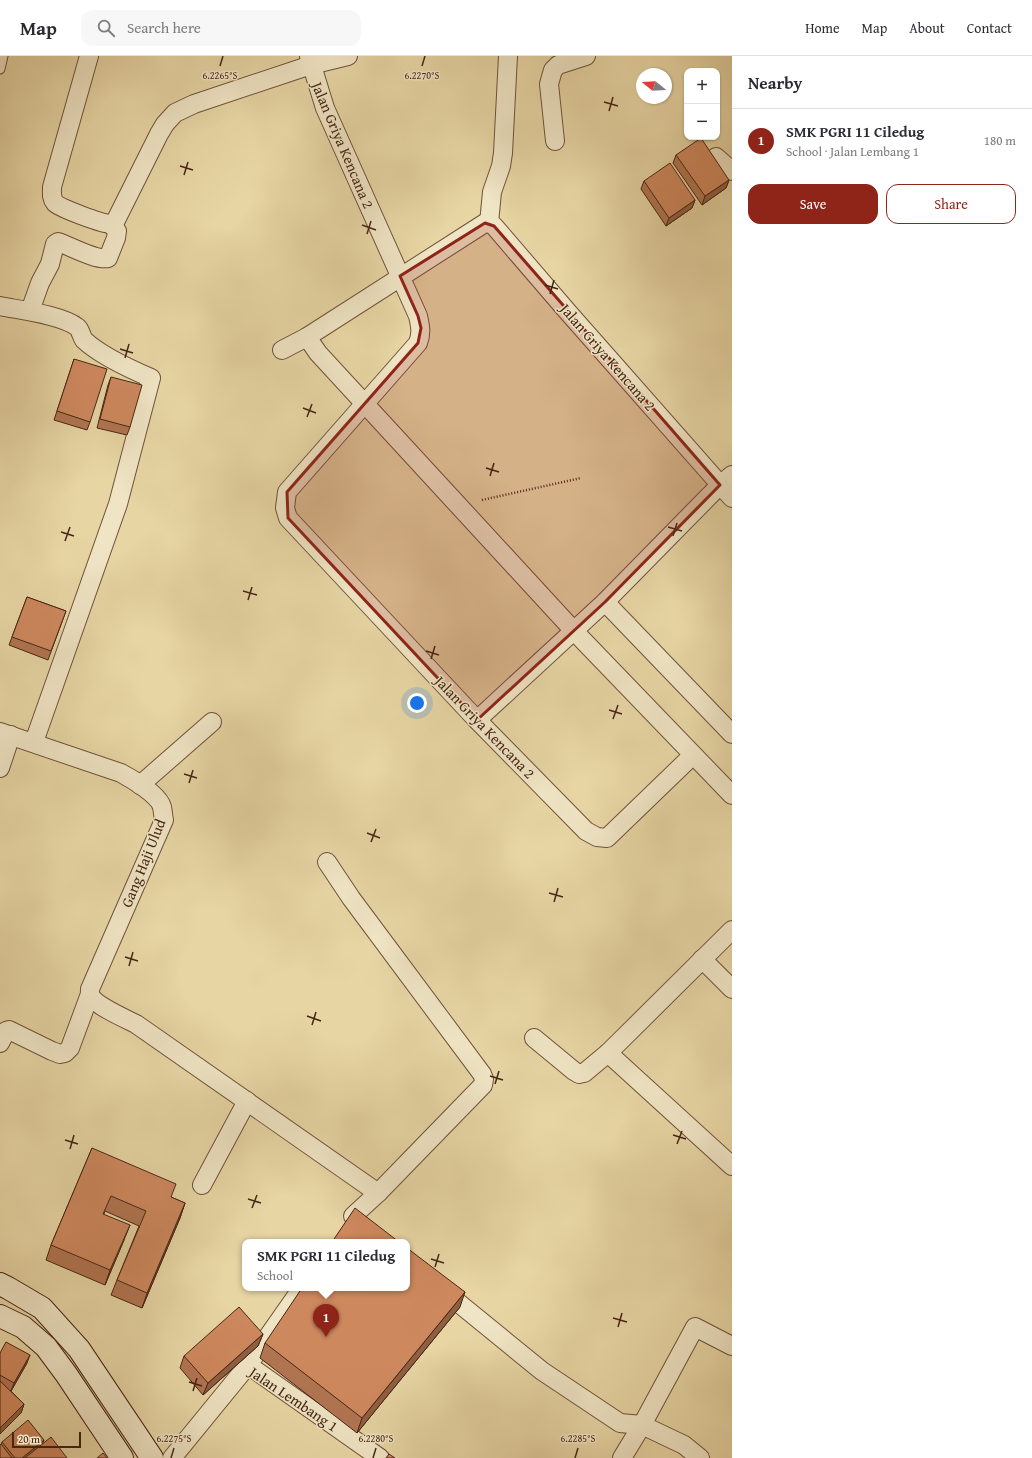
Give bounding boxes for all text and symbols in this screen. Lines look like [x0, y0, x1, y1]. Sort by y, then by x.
search box [81, 10, 361, 46]
text: Map [20, 14, 57, 42]
icon: search [95, 17, 117, 39]
text: Search here [127, 17, 201, 38]
text: Home [805, 18, 840, 38]
text: Map [862, 18, 887, 38]
text: About [909, 18, 945, 38]
text: Contact [967, 18, 1012, 38]
text: 6.2265°S [203, 68, 238, 83]
text: 6.2270°S [405, 68, 440, 83]
north arrow [636, 68, 672, 104]
map controls [684, 68, 720, 140]
button: + [684, 68, 720, 104]
text: Nearby [748, 70, 802, 95]
street label: Jalan Griya Kencana 2 [306, 77, 379, 212]
button: − [684, 104, 720, 140]
text: SMK PGRI 11 Ciledug [786, 121, 924, 142]
text: 1 [758, 131, 764, 150]
text: 180 m [984, 131, 1016, 150]
text: School · Jalan Lembang 1 [786, 142, 919, 161]
button: Save [748, 184, 878, 224]
button: Share [886, 184, 1016, 224]
street label: Jalan Griya Kencana 2 [554, 297, 660, 415]
street label: Jalan Griya Kencana 2 [429, 669, 540, 783]
your location [407, 693, 427, 713]
street label: Gang Haji Ulud [116, 816, 170, 910]
popup [242, 1239, 410, 1291]
text: SMK PGRI 11 Ciledug [257, 1245, 395, 1266]
text: School [257, 1266, 293, 1285]
pin: 1 [313, 1304, 339, 1337]
street label: Jalan Lembang 1 [244, 1360, 342, 1436]
scale bar [12, 1430, 81, 1449]
text: 20 m [18, 1431, 40, 1447]
text: 6.2275°S [157, 1431, 192, 1446]
text: 6.2280°S [359, 1431, 394, 1446]
text: 6.2285°S [561, 1431, 596, 1446]

